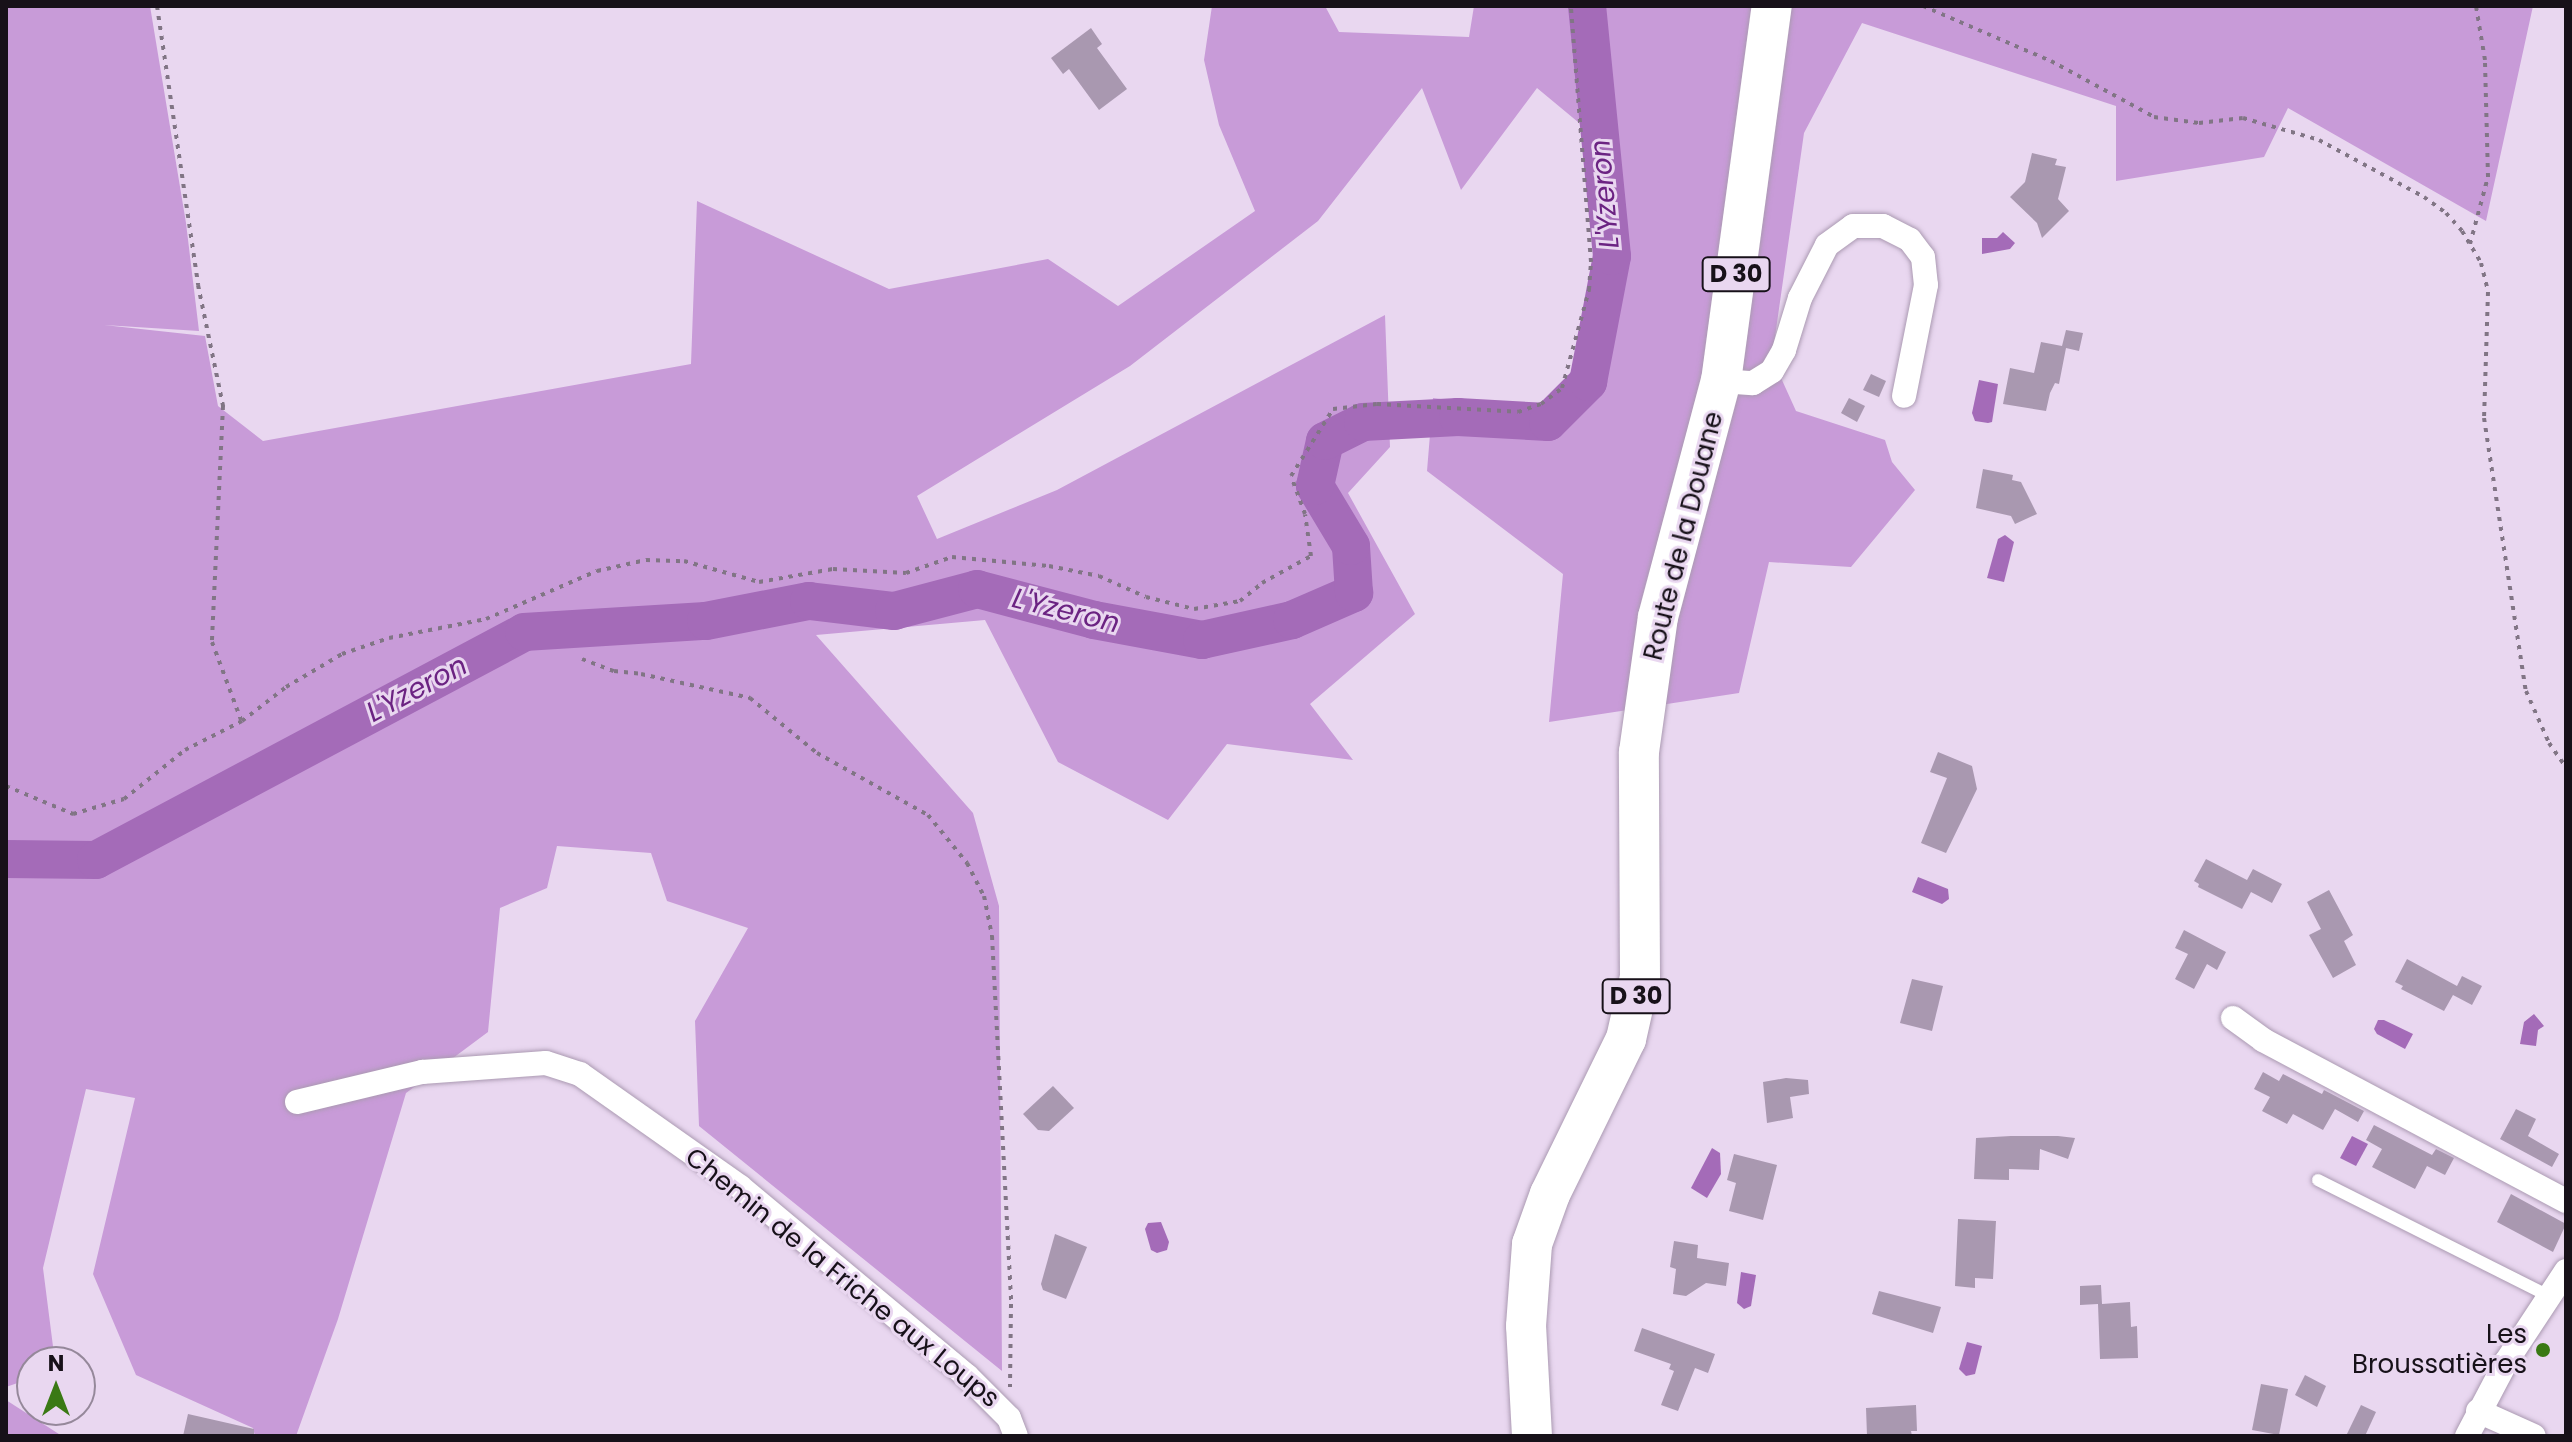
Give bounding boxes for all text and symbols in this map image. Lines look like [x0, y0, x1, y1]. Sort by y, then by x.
water label: L'Yzeron [1584, 138, 1626, 250]
road number: D 30 [1700, 254, 1772, 294]
street label: Route de la Douane [1638, 408, 1730, 664]
water label: L'Yzeron [1009, 581, 1123, 641]
water label: L'Yzeron [361, 649, 473, 729]
road number: D 30 [1600, 976, 1672, 1016]
street label: Chemin de la Friche aux Loups [679, 1142, 1005, 1414]
place label: Les Broussatières [2352, 1319, 2527, 1380]
marker: Les Broussatières [2534, 1341, 2552, 1359]
north arrow [16, 1346, 96, 1426]
text: N [48, 1348, 64, 1379]

